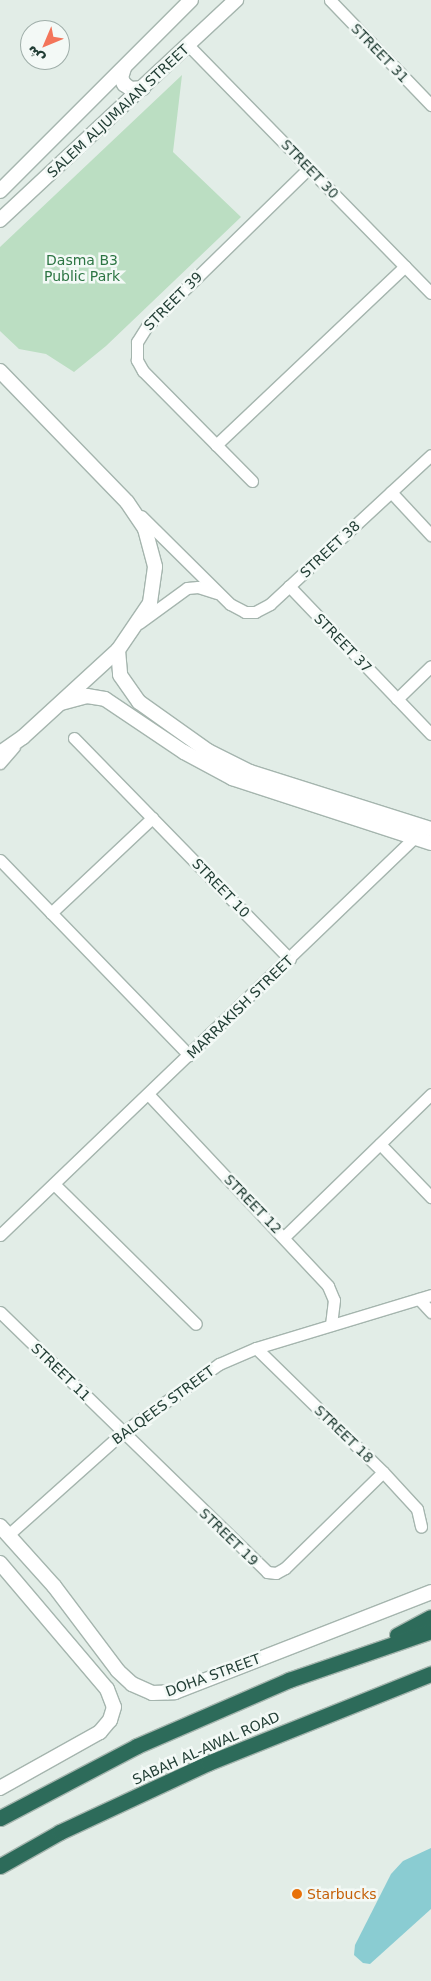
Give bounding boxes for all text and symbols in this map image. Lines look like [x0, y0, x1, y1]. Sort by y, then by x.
north arrow [20, 20, 70, 70]
street label: STREET 31 [348, 20, 412, 86]
street label: SALEM ALJUMAIAN STREET [44, 41, 192, 181]
text: ش [23, 42, 48, 67]
street label: STREET 30 [278, 136, 342, 202]
park label: Dasma B3 Public Park [44, 252, 120, 284]
street label: STREET 39 [140, 268, 206, 334]
street label: STREET 38 [297, 517, 363, 581]
street label: STREET 37 [311, 610, 375, 676]
street label: STREET 10 [189, 855, 253, 921]
street label: MARRAKISH STREET [184, 952, 296, 1062]
street label: STREET 12 [221, 1171, 285, 1237]
street label: STREET 11 [28, 1340, 94, 1404]
street label: BALQEES STREET [109, 1362, 217, 1448]
street label: STREET 18 [311, 1402, 377, 1466]
street label: STREET 19 [196, 1505, 262, 1569]
street label: DOHA STREET [163, 1650, 263, 1700]
street label: SABAH AL-AWAL ROAD [130, 1708, 282, 1788]
place label: Starbucks [307, 1886, 377, 1902]
marker: Starbucks [291, 1888, 303, 1900]

